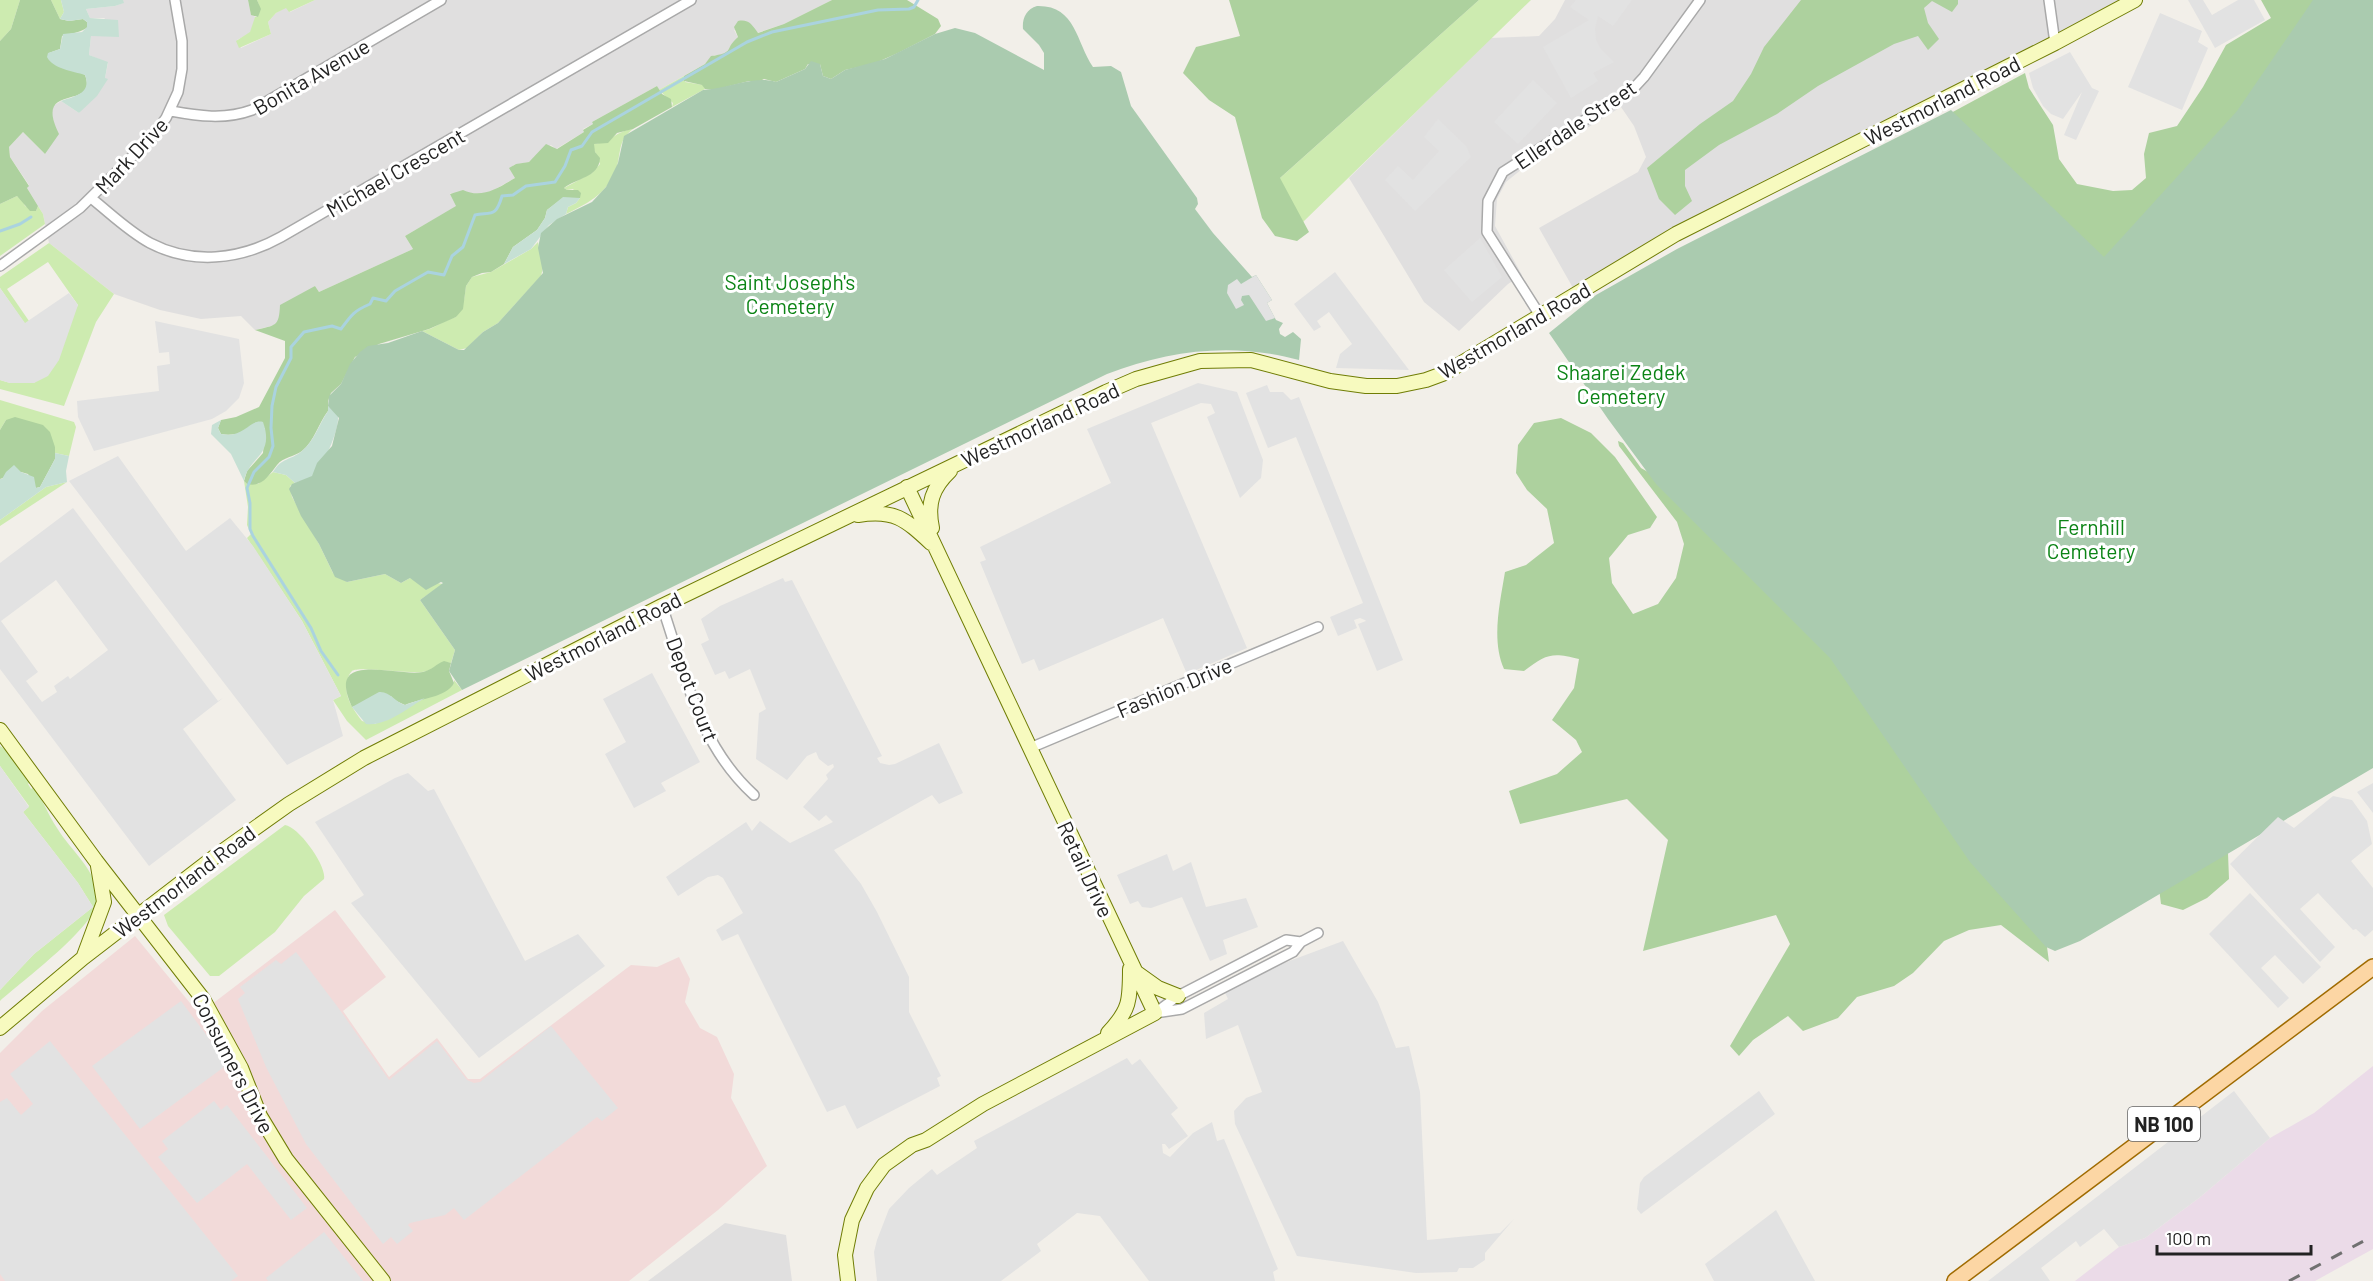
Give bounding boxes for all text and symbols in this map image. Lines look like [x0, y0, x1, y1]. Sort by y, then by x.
street label: Bonita Avenue [248, 33, 374, 119]
street label: Westmorland Road [1860, 50, 2024, 150]
street label: Ellerdale Street [1510, 74, 1640, 174]
street label: Mark Drive [89, 112, 173, 198]
street label: Michael Crescent [321, 122, 469, 222]
park label: Saint Joseph's Cemetery [725, 269, 855, 318]
street label: Westmorland Road [1434, 276, 1594, 384]
park label: Shaarei Zedek Cemetery [1556, 359, 1686, 408]
street label: Westmorland Road [957, 376, 1123, 472]
park label: Fernhill Cemetery [2047, 514, 2136, 563]
street label: Westmorland Road [521, 586, 685, 686]
street label: Depot Court [662, 633, 724, 745]
street label: Fashion Drive [1113, 652, 1235, 722]
street label: Retail Drive [1053, 817, 1119, 921]
street label: Westmorland Road [108, 819, 260, 943]
street label: Consumers Drive [188, 989, 280, 1137]
road number: NB 100 [2128, 1107, 2200, 1141]
scale bar [2157, 1218, 2312, 1256]
text: 100 m [2166, 1227, 2211, 1249]

